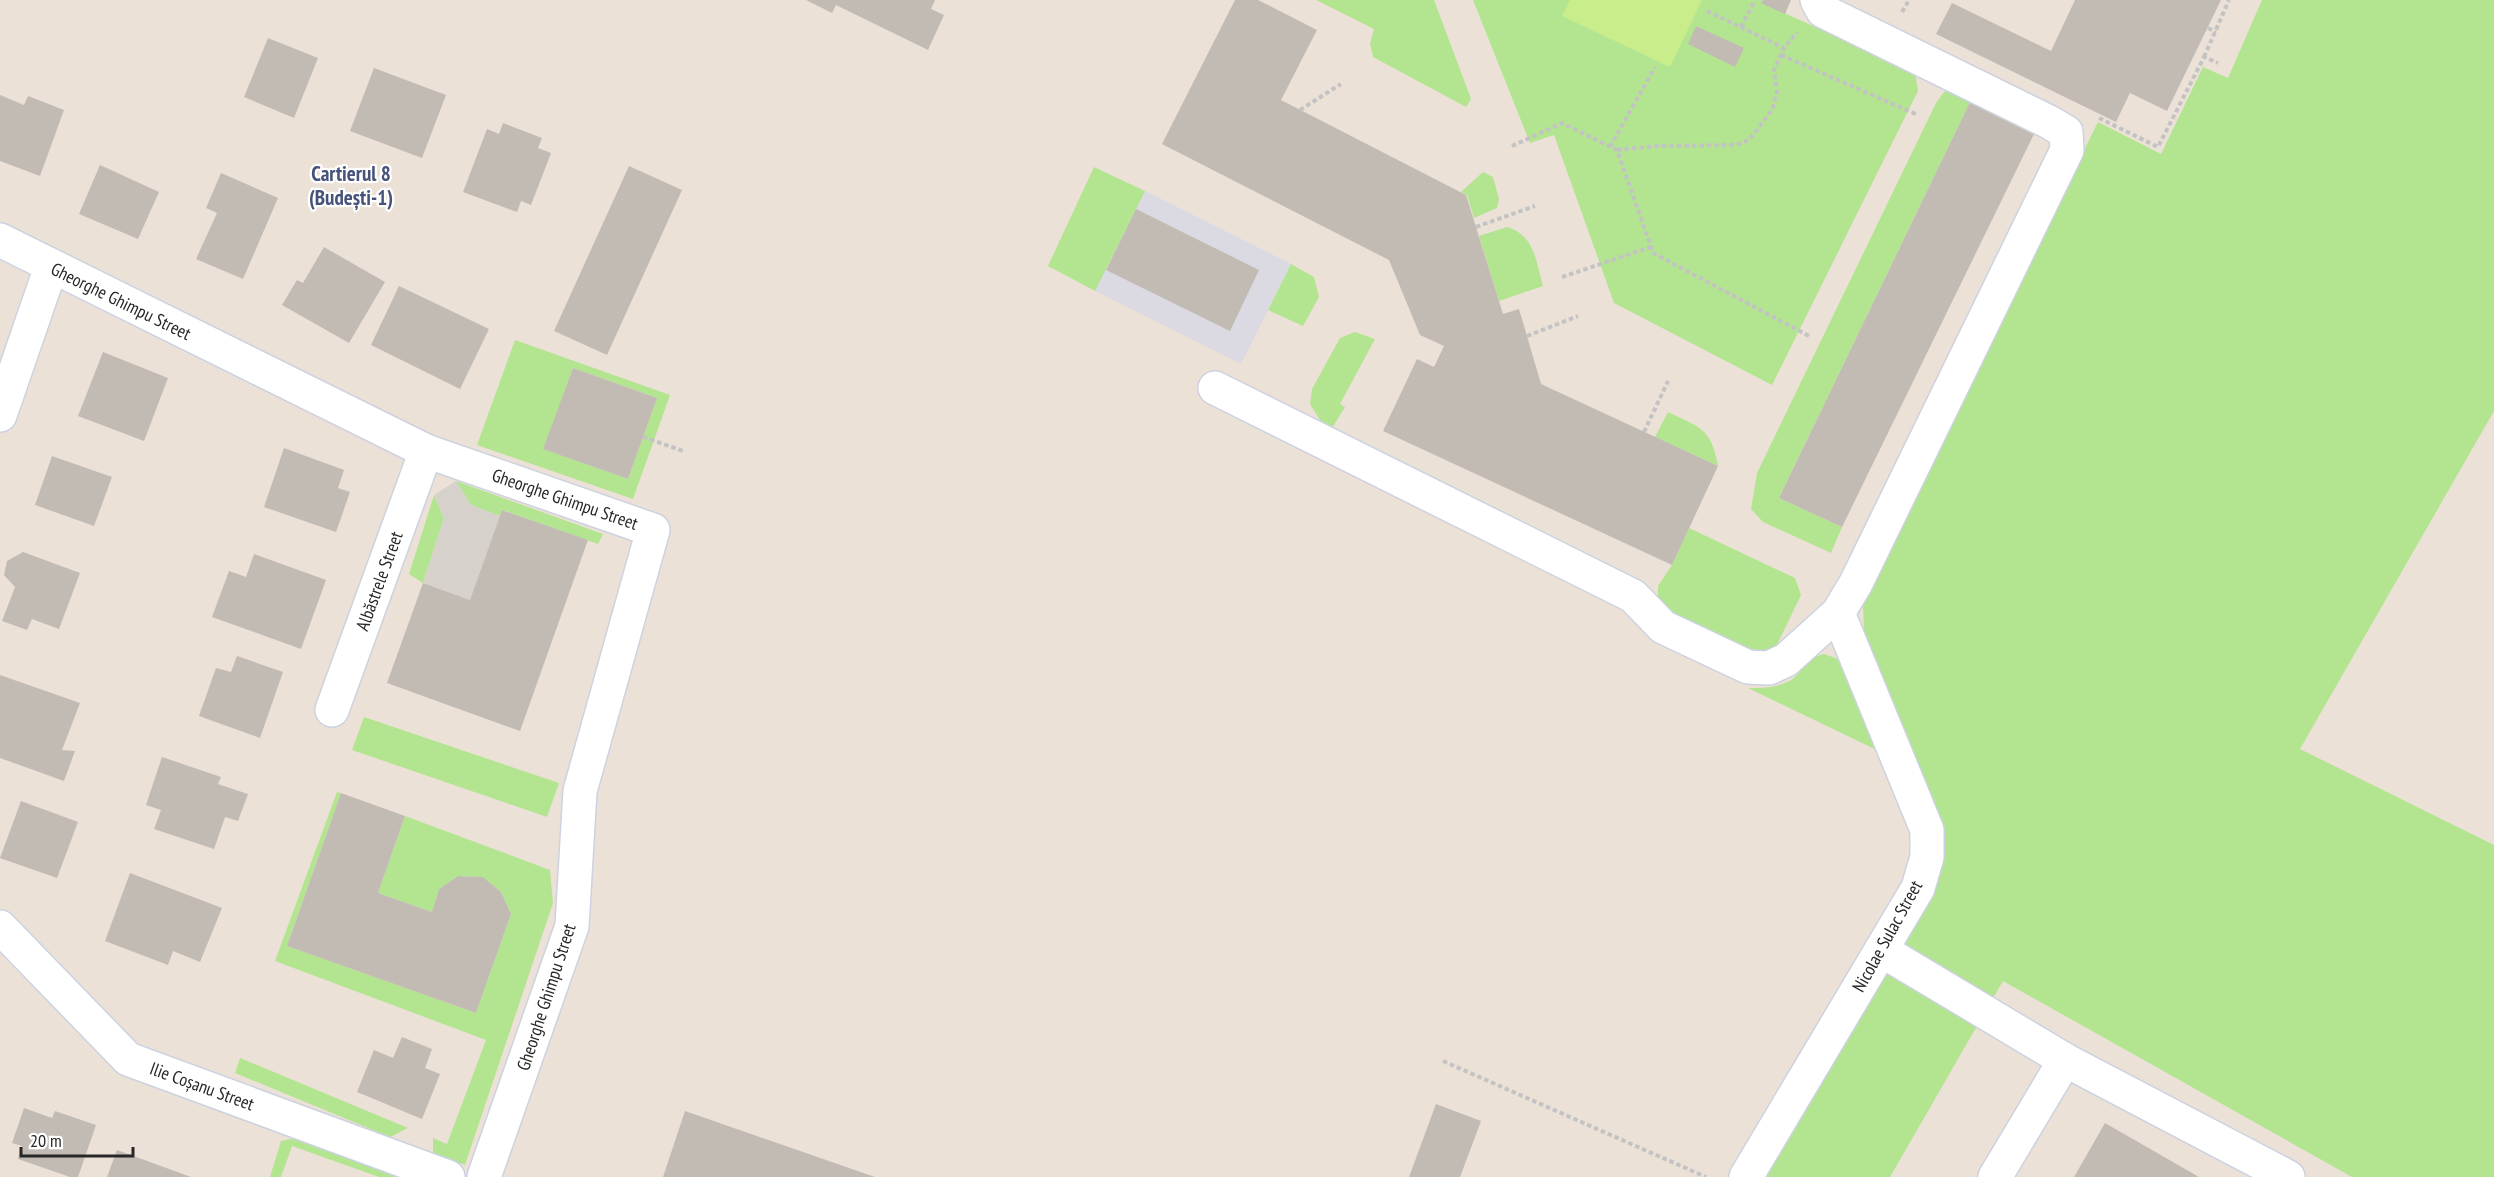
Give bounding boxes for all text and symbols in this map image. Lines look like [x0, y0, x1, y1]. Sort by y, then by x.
district label: Cartierul 8 (Budești-1) [309, 160, 393, 211]
street label: Gheorghe Ghimpu Street [47, 257, 195, 345]
street label: Gheorghe Ghimpu Street [489, 463, 641, 535]
street label: Albăstrele Street [350, 528, 408, 634]
street label: Nicolae Sulac Street [1847, 876, 1927, 996]
street label: Gheorghe Ghimpu Street [511, 921, 581, 1073]
street label: Ilie Coșanu Street [147, 1057, 257, 1115]
scale bar [21, 1120, 134, 1158]
text: 20 m [30, 1129, 62, 1152]

